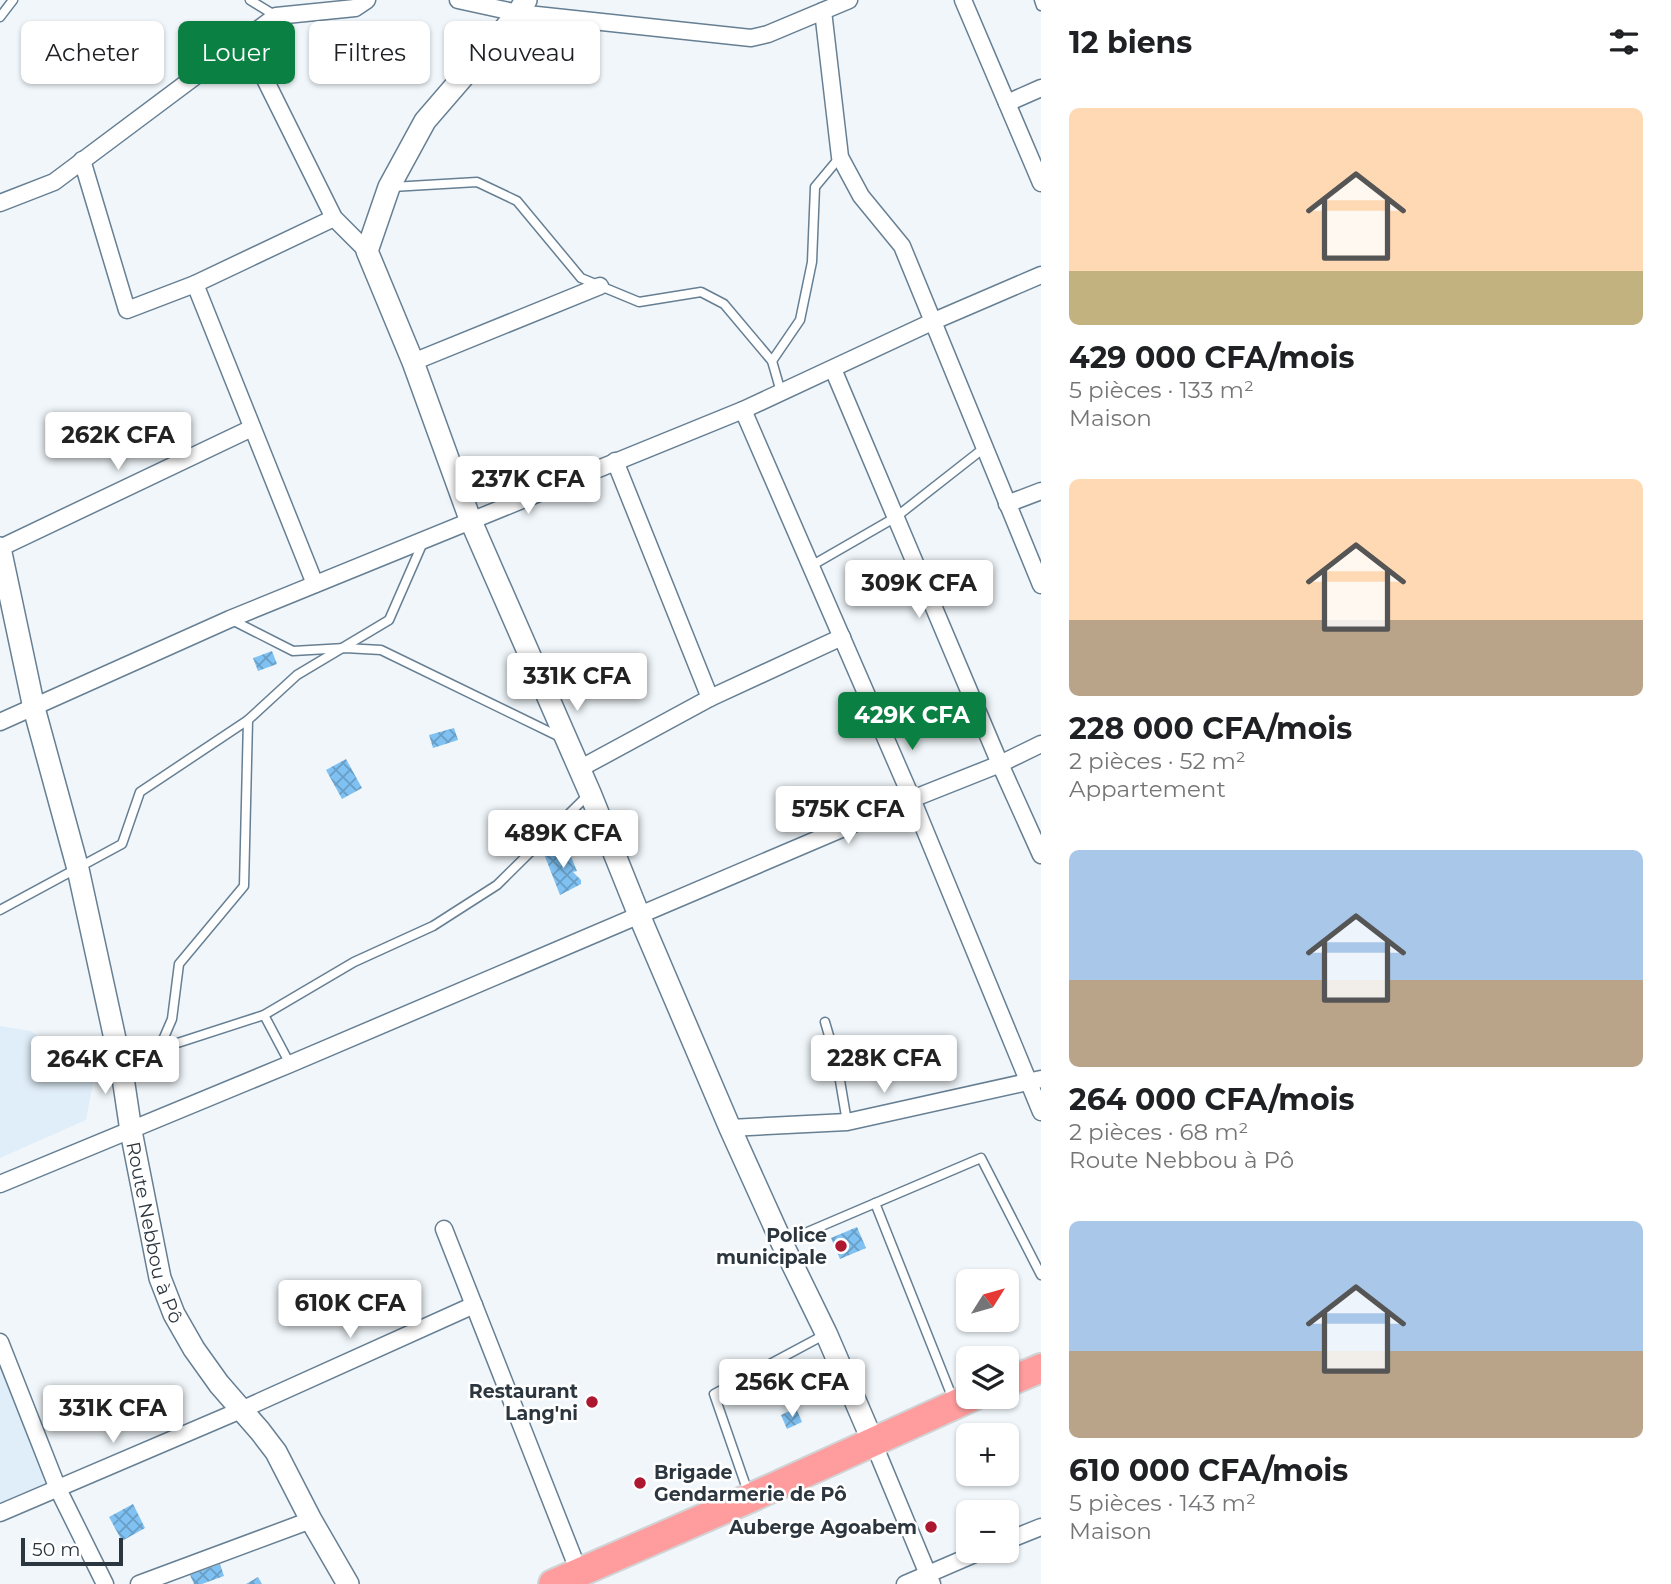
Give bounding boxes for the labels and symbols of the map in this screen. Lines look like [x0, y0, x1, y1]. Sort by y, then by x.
pin: 262K CFA [46, 412, 190, 472]
pin: 237K CFA [456, 456, 600, 516]
pin: 309K CFA [847, 560, 991, 620]
pin: 331K CFA [505, 654, 649, 713]
pin: 429K CFA [840, 692, 984, 752]
pin: 575K CFA [776, 786, 920, 846]
pin: 489K CFA [491, 810, 635, 870]
pin: 264K CFA [33, 1036, 177, 1096]
pin: 228K CFA [812, 1036, 956, 1095]
street label: Route Nebbou à Pô [122, 1140, 188, 1327]
place label: Police municipale [716, 1224, 827, 1269]
marker: Police municipale [833, 1238, 849, 1254]
north arrow [956, 1269, 1018, 1332]
pin: 610K CFA [278, 1280, 422, 1340]
pin: 256K CFA [720, 1360, 864, 1419]
place label: Restaurant Lang'ni [469, 1380, 578, 1425]
pin: 331K CFA [41, 1386, 185, 1445]
marker: Restaurant Lang'ni [584, 1394, 600, 1410]
place label: Brigade Gendarmerie de Pô [654, 1461, 847, 1506]
marker: Brigade Gendarmerie de Pô [632, 1475, 648, 1491]
place label: Auberge Agoabem [728, 1516, 917, 1539]
marker: Auberge Agoabem [923, 1519, 939, 1535]
scale bar [21, 1535, 122, 1567]

